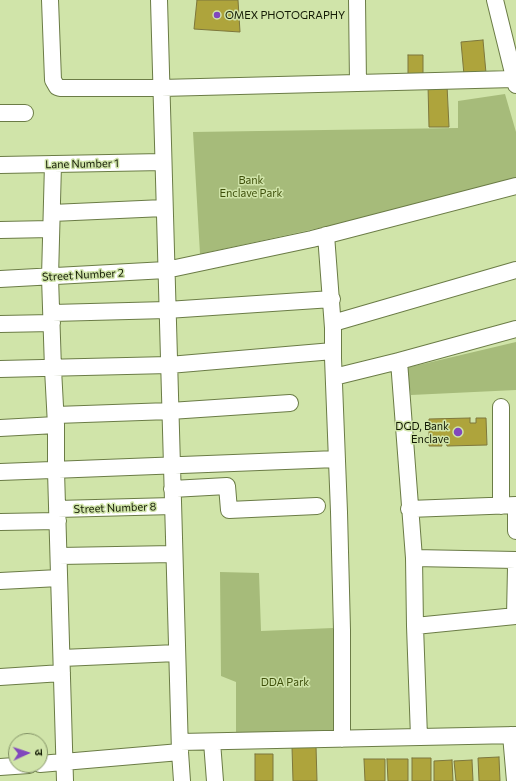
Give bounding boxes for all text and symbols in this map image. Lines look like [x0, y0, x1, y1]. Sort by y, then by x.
place label: OMEX PHOTOGRAPHY [225, 8, 345, 22]
marker: OMEX PHOTOGRAPHY [212, 10, 222, 20]
street label: Lane Number 1 [45, 157, 119, 171]
park label: Bank Enclave Park [219, 173, 283, 199]
street label: Street Number 2 [42, 266, 124, 284]
place label: DGD, Bank Enclave [395, 419, 449, 445]
marker: DGD, Bank Enclave [452, 426, 464, 438]
street label: Street Number 8 [73, 500, 157, 516]
park label: DDA Park [261, 675, 309, 689]
north arrow [8, 733, 48, 773]
text: उ [33, 749, 46, 756]

